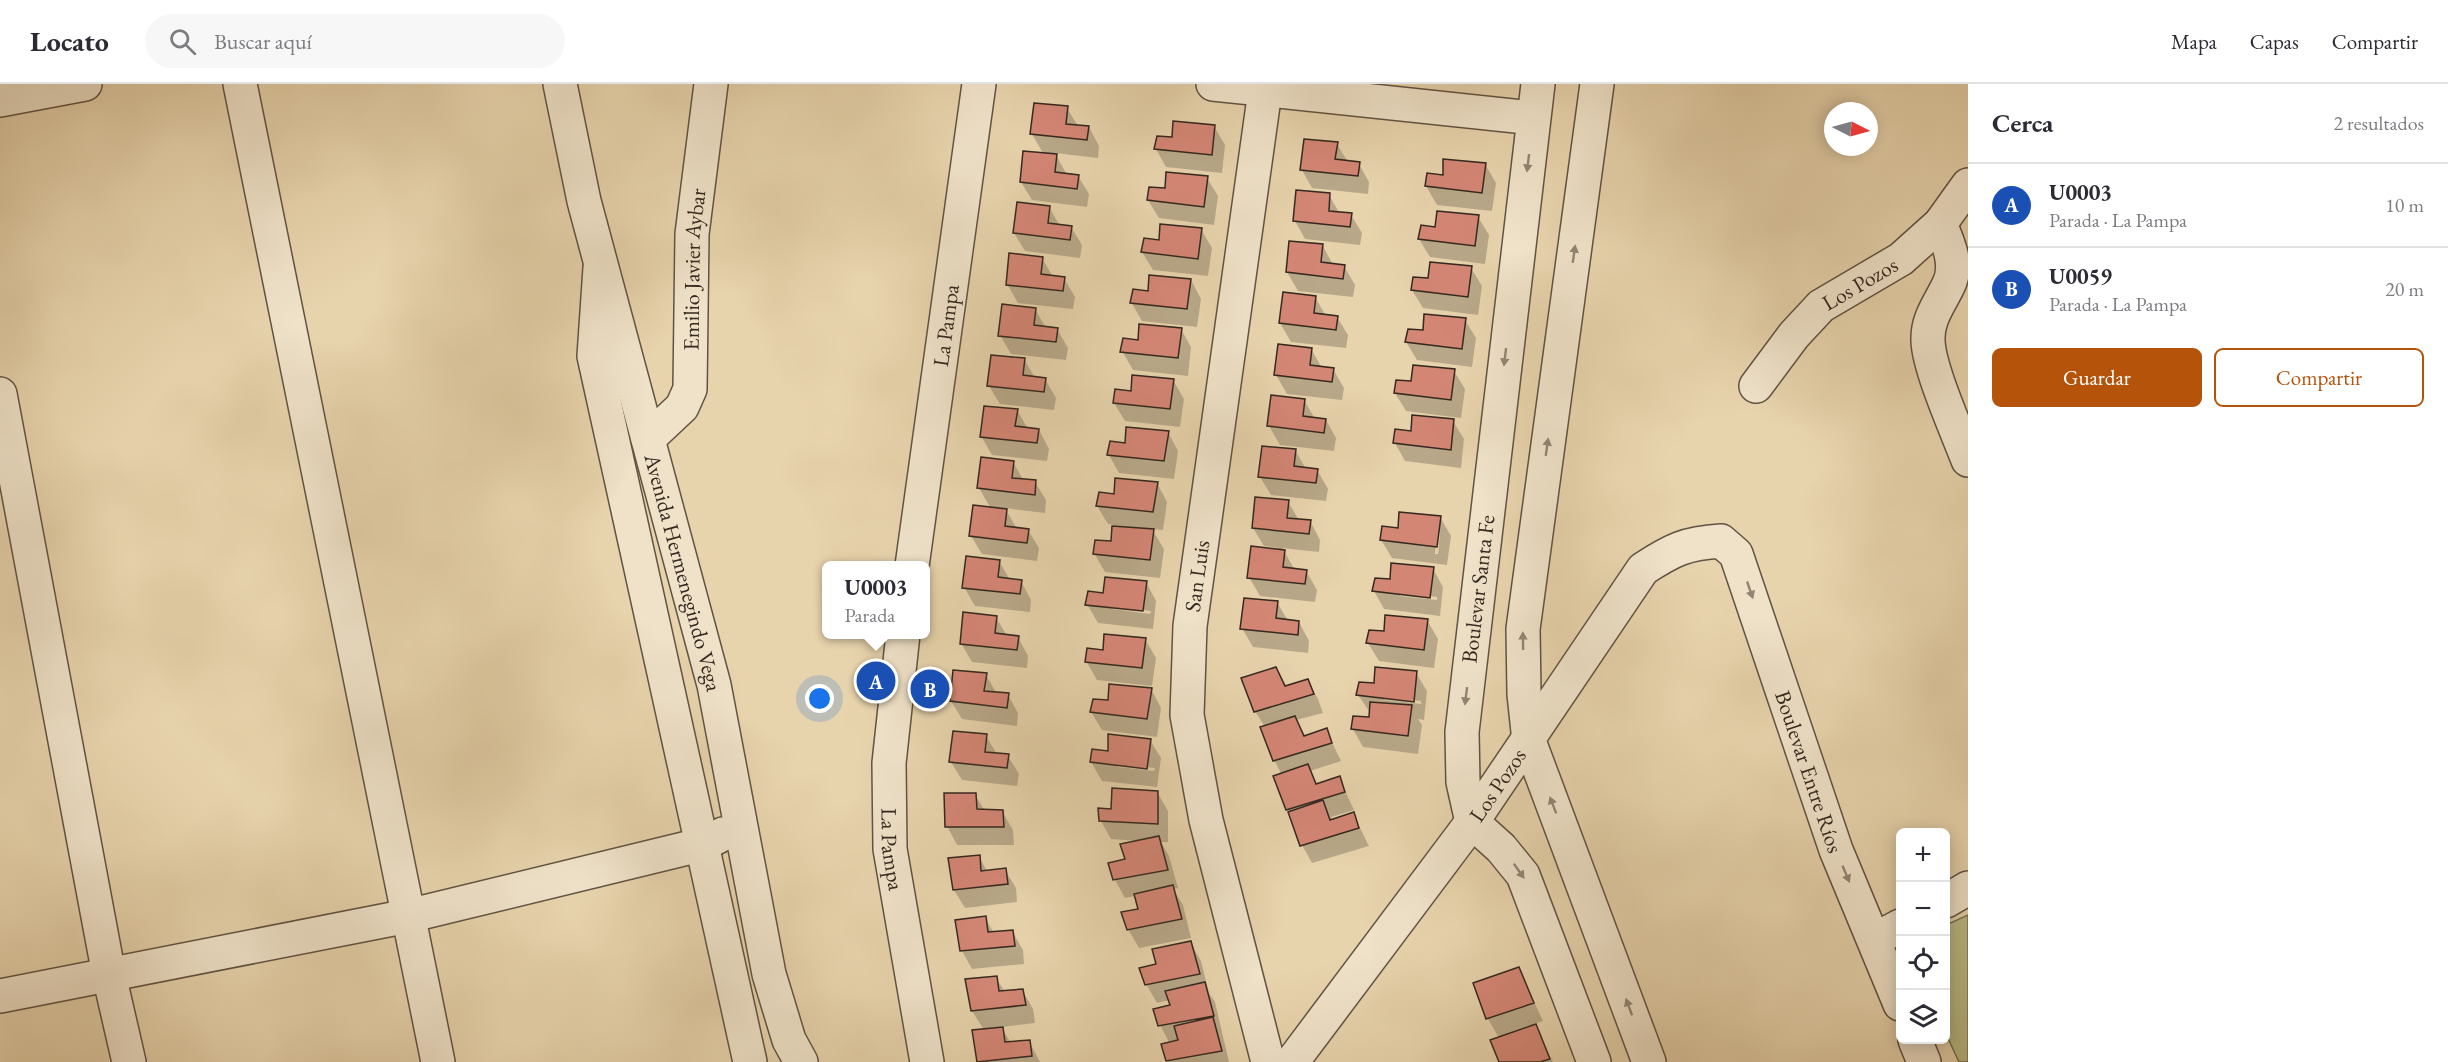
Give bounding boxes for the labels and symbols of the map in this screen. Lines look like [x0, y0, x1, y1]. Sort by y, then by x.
north arrow [1824, 102, 1878, 156]
one-way arrow [1523, 153, 1532, 172]
street label: Emilio Javier Aybar [676, 186, 712, 351]
one-way arrow [1569, 245, 1578, 264]
street label: Los Pozos [1816, 250, 1903, 317]
street label: La Pampa [925, 282, 966, 368]
one-way arrow [1500, 347, 1510, 366]
one-way arrow [1543, 438, 1552, 457]
street label: Avenida Hermenegindo Vega [638, 449, 729, 694]
street label: Boulevar Santa Fe [1455, 513, 1502, 665]
street label: San Luis [1178, 538, 1216, 614]
one-way arrow [1746, 581, 1756, 599]
one-way arrow [1518, 631, 1528, 650]
pin: A [856, 658, 896, 704]
pin: B [910, 666, 950, 712]
your location [805, 684, 834, 713]
one-way arrow [1461, 687, 1471, 706]
street label: Boulevar Entre Ríos [1769, 687, 1850, 856]
street label: Los Pozos [1462, 742, 1532, 827]
one-way arrow [1548, 796, 1557, 814]
street label: La Pampa [875, 808, 911, 893]
one-way arrow [1513, 863, 1525, 879]
one-way arrow [1842, 865, 1851, 883]
one-way arrow [1623, 998, 1633, 1016]

